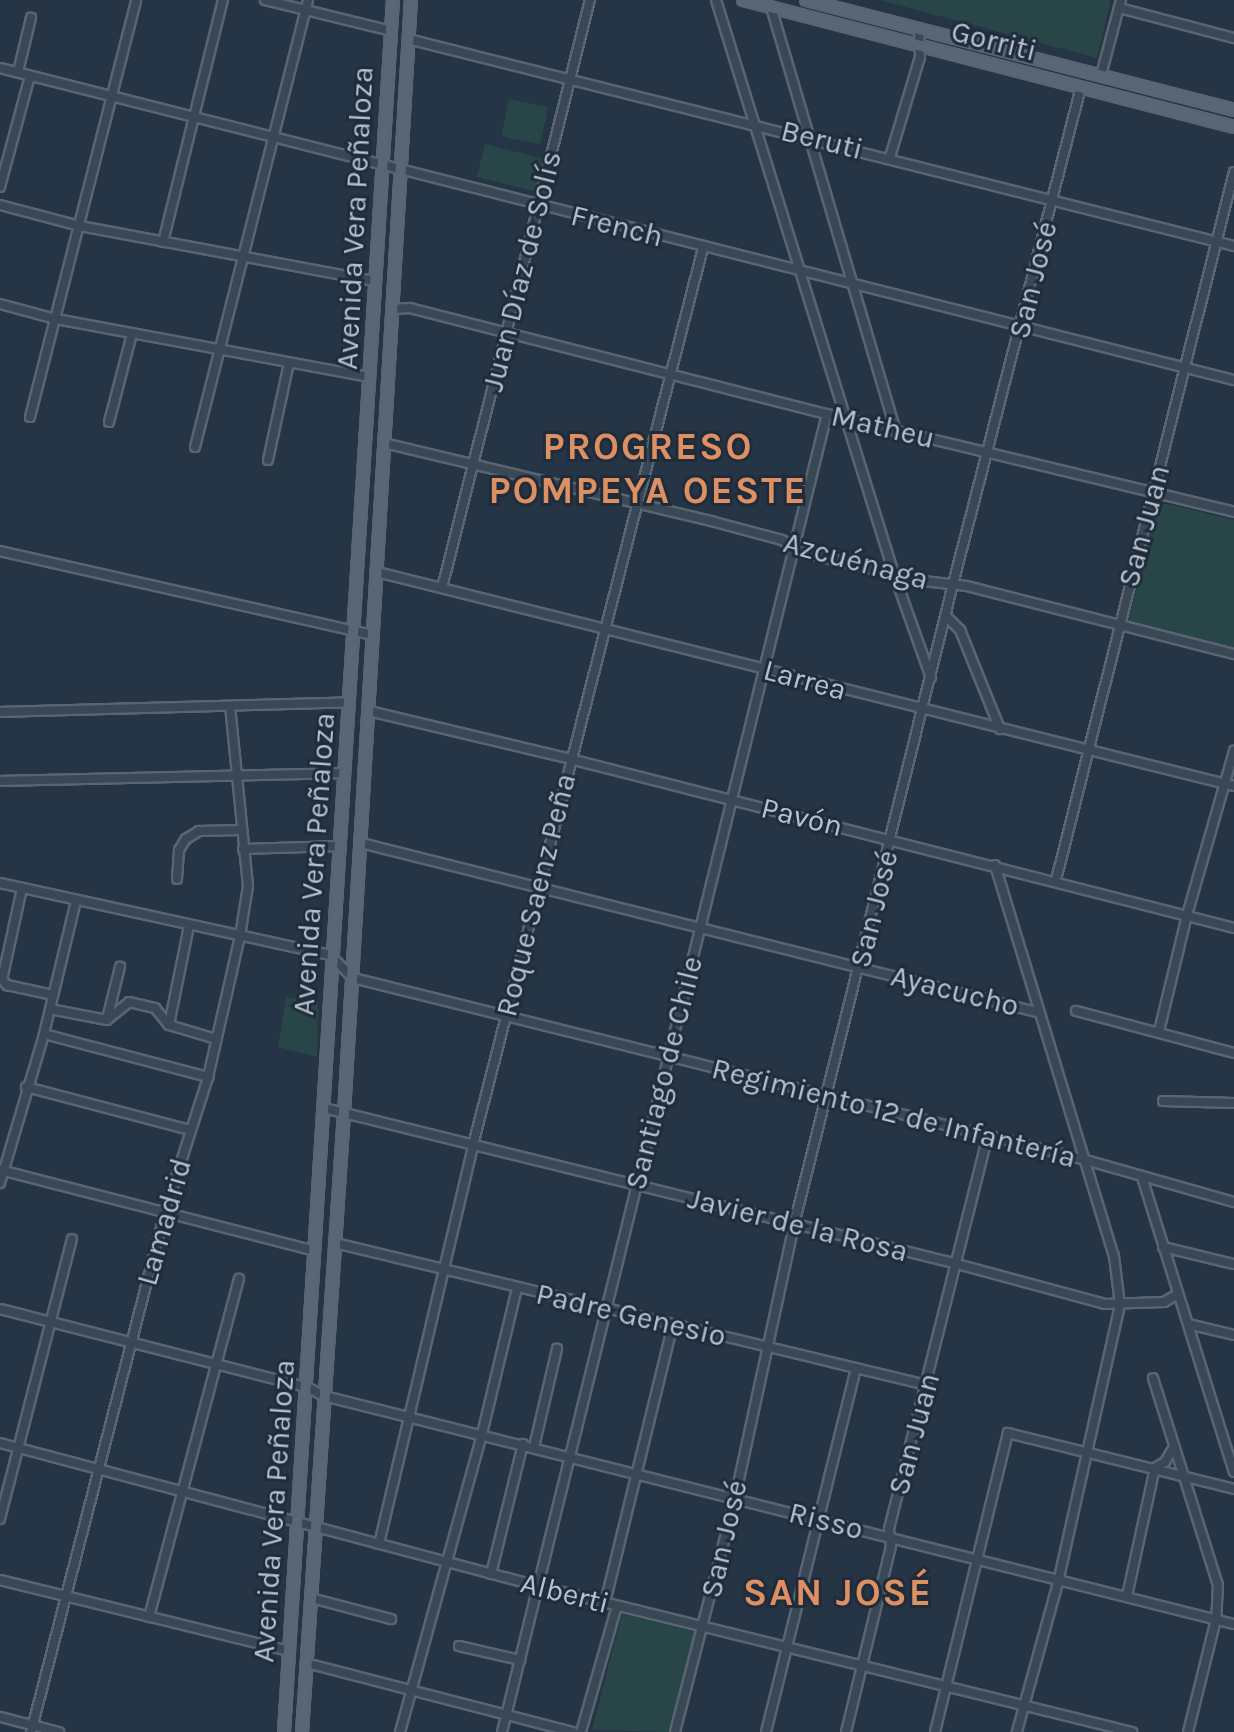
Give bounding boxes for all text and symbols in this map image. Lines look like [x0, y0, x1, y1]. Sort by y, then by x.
street label: Gorriti [948, 13, 1040, 69]
street label: Avenida Vera Peñaloza [329, 66, 381, 370]
street label: Beruti [777, 112, 867, 168]
street label: Juan Díaz de Solís [475, 147, 569, 395]
street label: French [567, 197, 667, 255]
street label: San José [1001, 218, 1065, 342]
street label: Matheu [828, 398, 938, 456]
district label: PROGRESO POMPEYA OESTE [488, 424, 808, 514]
street label: San Juan [1110, 461, 1178, 591]
street label: Azcuénaga [780, 524, 932, 598]
street label: Larrea [760, 652, 850, 708]
street label: Avenida Vera Peñaloza [285, 711, 343, 1017]
street label: Roque Saenz Peña [488, 770, 584, 1020]
street label: Pavón [758, 790, 846, 844]
street label: San José [842, 847, 906, 971]
street label: Santiago de Chile [618, 952, 710, 1194]
street label: Ayacucho [887, 958, 1023, 1024]
street label: Regimiento 12 de Infantería [708, 1050, 1080, 1176]
street label: Lamadrid [129, 1154, 199, 1290]
street label: Javier de la Rosa [684, 1180, 912, 1270]
street label: Padre Genesio [533, 1276, 729, 1354]
street label: Avenida Vera Peñaloza [245, 1358, 303, 1664]
street label: San Juan [880, 1369, 948, 1499]
street label: San José [693, 1477, 755, 1601]
street label: Risso [785, 1494, 867, 1548]
street label: Alberti [517, 1565, 613, 1621]
district label: SAN JOSÉ [743, 1570, 933, 1616]

